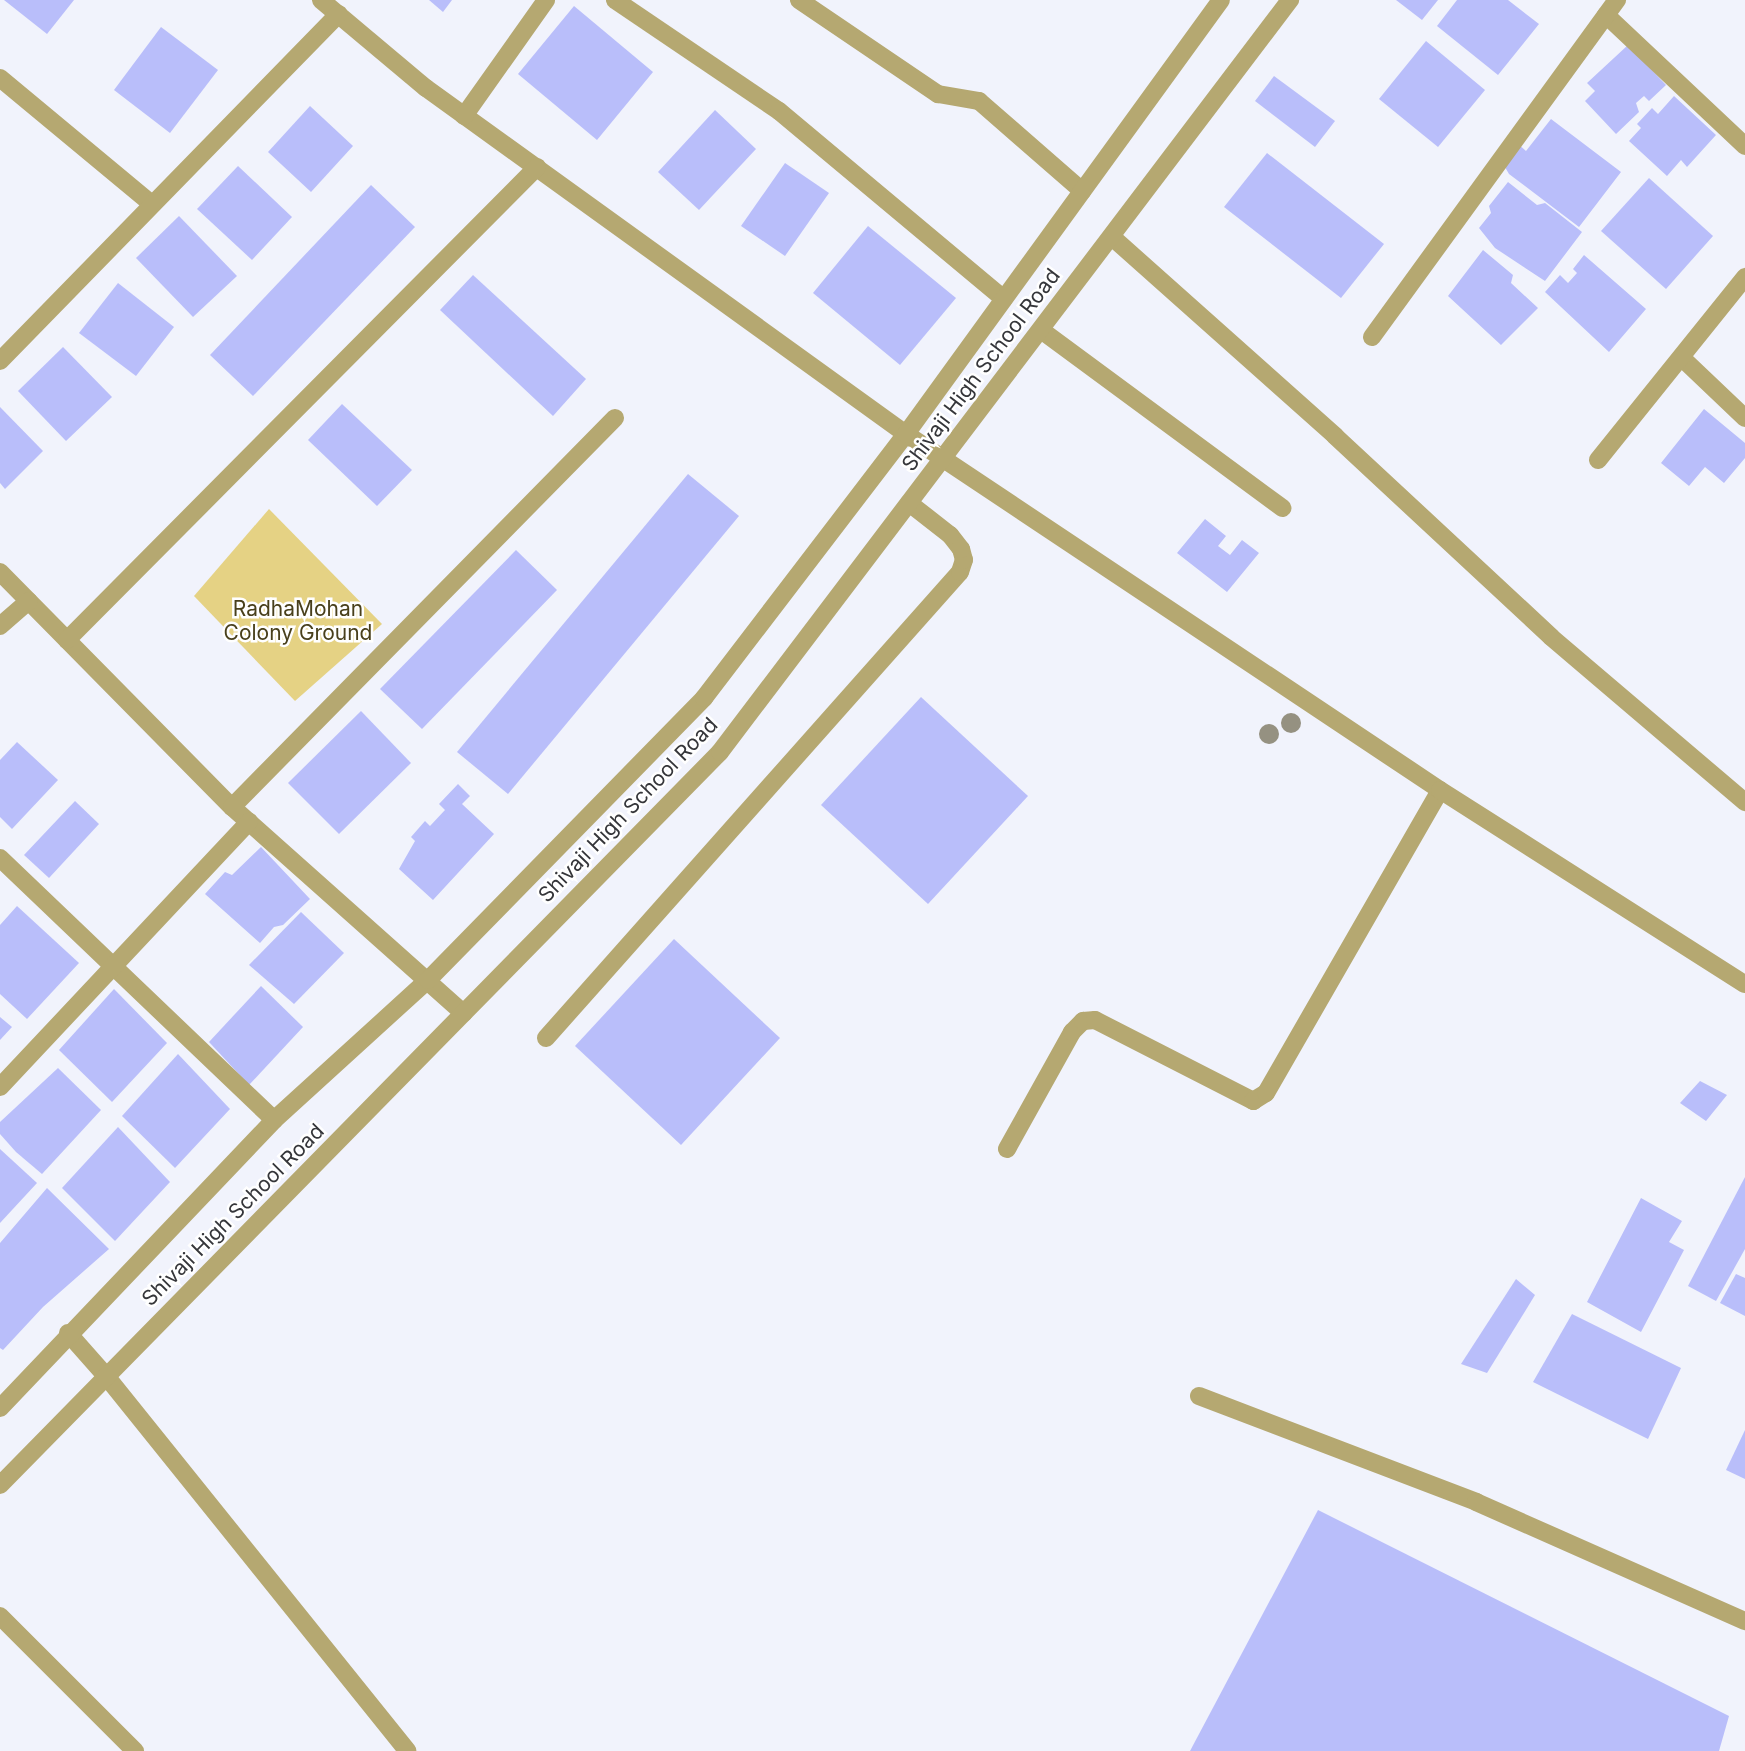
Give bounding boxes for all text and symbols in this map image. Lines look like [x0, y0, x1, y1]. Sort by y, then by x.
street label: Shivaji High School Road [897, 264, 1065, 476]
park label: RadhaMohan Colony Ground [224, 596, 372, 646]
street label: Shivaji High School Road [533, 712, 723, 908]
street label: Shivaji High School Road [137, 1119, 329, 1311]

